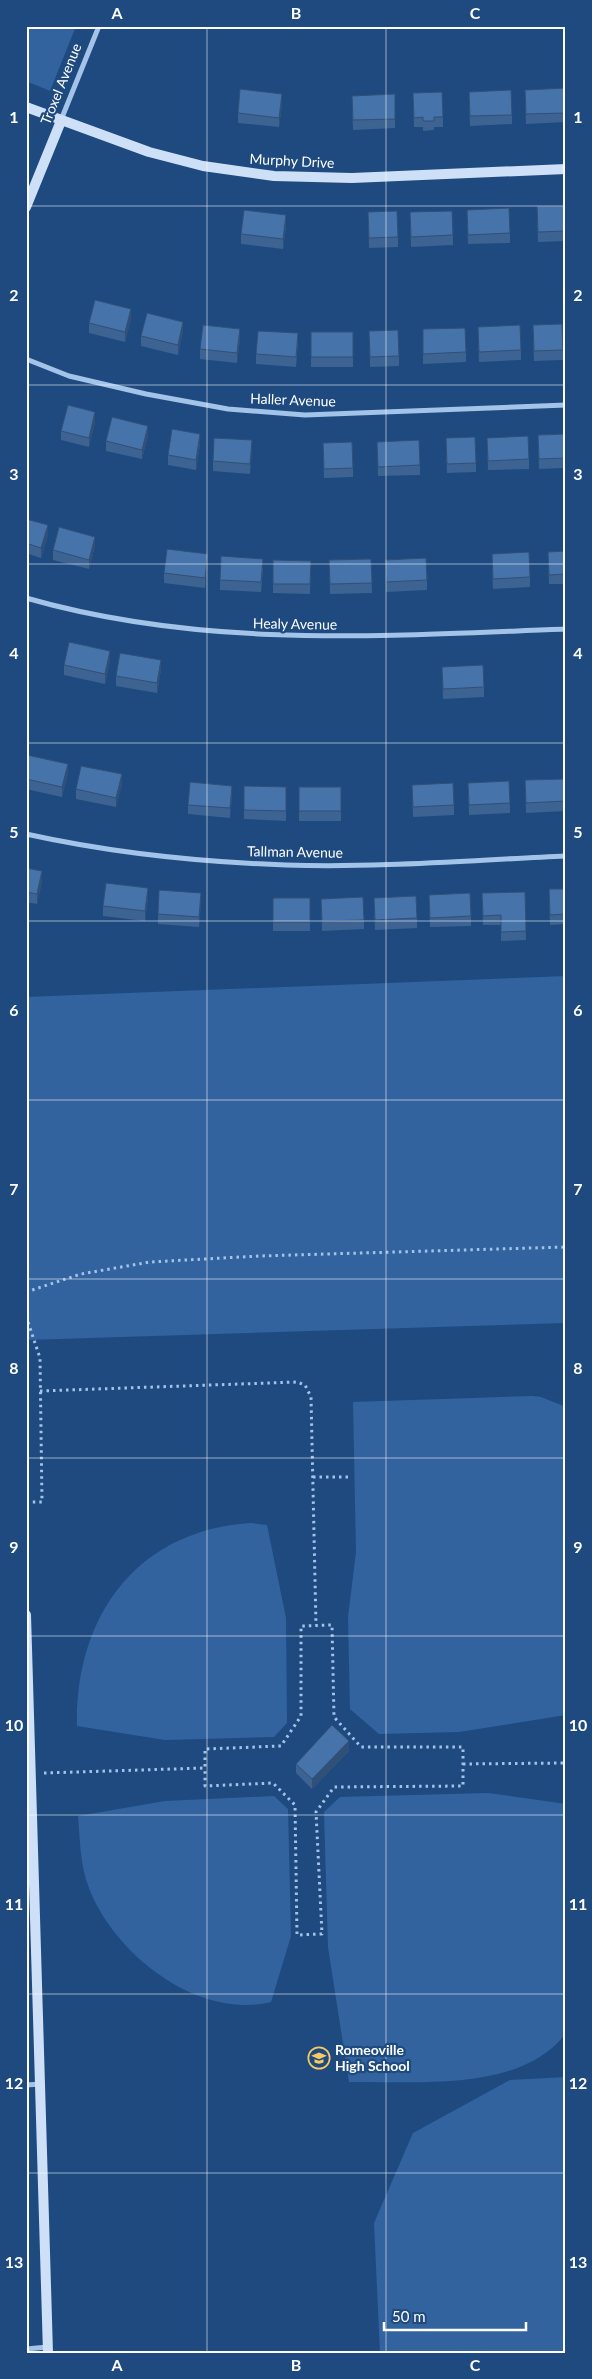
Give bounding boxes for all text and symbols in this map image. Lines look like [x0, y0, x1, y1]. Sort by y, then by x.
text: A [110, 3, 123, 22]
text: B [291, 3, 301, 22]
text: C [470, 3, 481, 22]
street label: Troxel Avenue [37, 41, 85, 127]
text: 1 [9, 107, 19, 126]
text: 1 [573, 107, 583, 126]
street label: Murphy Drive [249, 150, 335, 171]
text: 2 [9, 285, 19, 304]
text: 2 [573, 285, 583, 304]
street label: Haller Avenue [250, 390, 336, 409]
text: 3 [9, 464, 19, 483]
text: 3 [573, 464, 583, 483]
street label: Healy Avenue [253, 614, 337, 633]
text: 4 [9, 643, 19, 662]
text: 4 [573, 643, 583, 662]
text: 5 [9, 822, 19, 841]
text: 5 [573, 822, 583, 841]
street label: Tallman Avenue [247, 842, 343, 861]
text: 6 [9, 1000, 19, 1019]
text: 6 [573, 1000, 583, 1019]
text: 7 [9, 1179, 19, 1198]
text: 7 [573, 1179, 583, 1198]
text: 8 [9, 1358, 19, 1377]
text: 8 [573, 1358, 583, 1377]
text: 9 [9, 1537, 19, 1556]
text: 9 [573, 1537, 583, 1556]
text: 10 [5, 1715, 23, 1734]
text: 10 [569, 1715, 587, 1734]
text: 11 [5, 1894, 23, 1913]
text: 11 [569, 1894, 587, 1913]
place label: Romeoville High School [335, 2041, 410, 2074]
school or university icon: Romeoville High School [307, 2046, 331, 2070]
text: 12 [5, 2073, 23, 2092]
text: 12 [569, 2073, 587, 2092]
text: 13 [5, 2252, 23, 2271]
text: 13 [569, 2252, 587, 2271]
scale bar [384, 2299, 527, 2331]
text: 50 m [392, 2307, 426, 2325]
text: A [110, 2355, 123, 2374]
text: B [291, 2355, 301, 2374]
text: C [470, 2355, 481, 2374]

